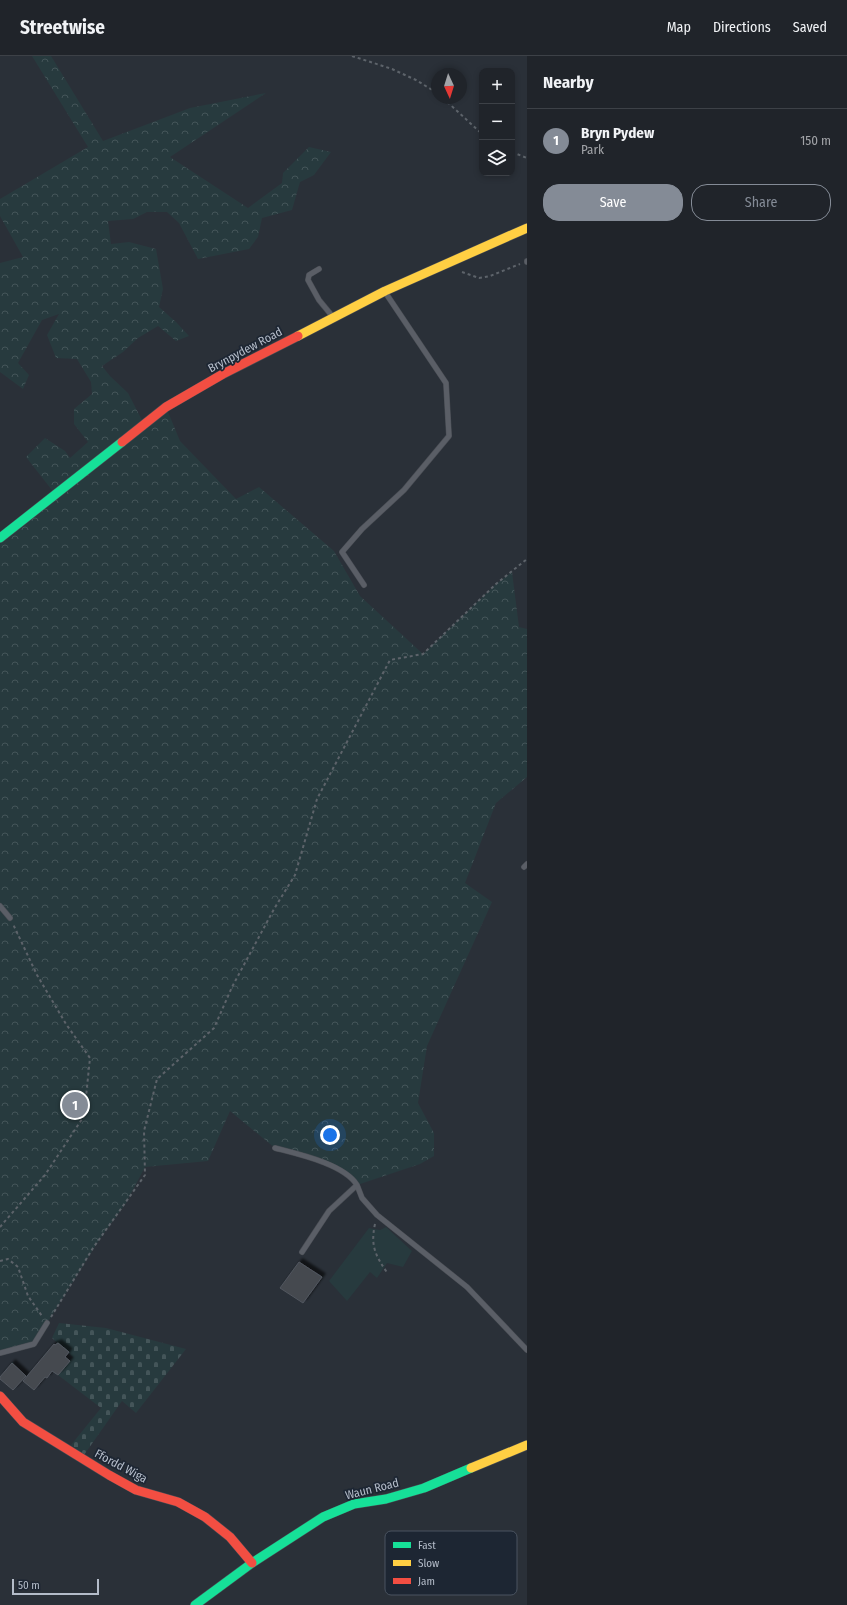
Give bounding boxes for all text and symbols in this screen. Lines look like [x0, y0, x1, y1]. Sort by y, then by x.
text: Streetwise [20, 16, 105, 39]
text: Map [667, 19, 691, 36]
text: Directions [713, 19, 771, 36]
text: Saved [793, 19, 827, 36]
north arrow [431, 68, 467, 104]
map controls [479, 68, 515, 176]
button: + [479, 68, 515, 104]
text: Nearby [543, 72, 594, 93]
button: − [479, 104, 515, 140]
text: Bryn Pydew [581, 124, 654, 142]
text: 1 [553, 133, 559, 148]
text: 150 m [800, 133, 831, 148]
button: layers [479, 140, 515, 176]
text: Park [581, 142, 604, 157]
button: Save [543, 184, 683, 221]
button: Share [691, 184, 831, 221]
street label: Brynpydew Road [206, 325, 284, 375]
pin: 1 [62, 1090, 88, 1120]
your location [320, 1125, 340, 1145]
street label: Ffordd Wiga [92, 1446, 150, 1486]
street label: Waun Road [344, 1476, 400, 1502]
legend [385, 1531, 517, 1595]
text: Fast [418, 1539, 436, 1552]
text: Slow [418, 1557, 439, 1570]
text: Jam [418, 1575, 435, 1588]
scale bar [12, 1577, 99, 1596]
text: 50 m [18, 1579, 40, 1592]

